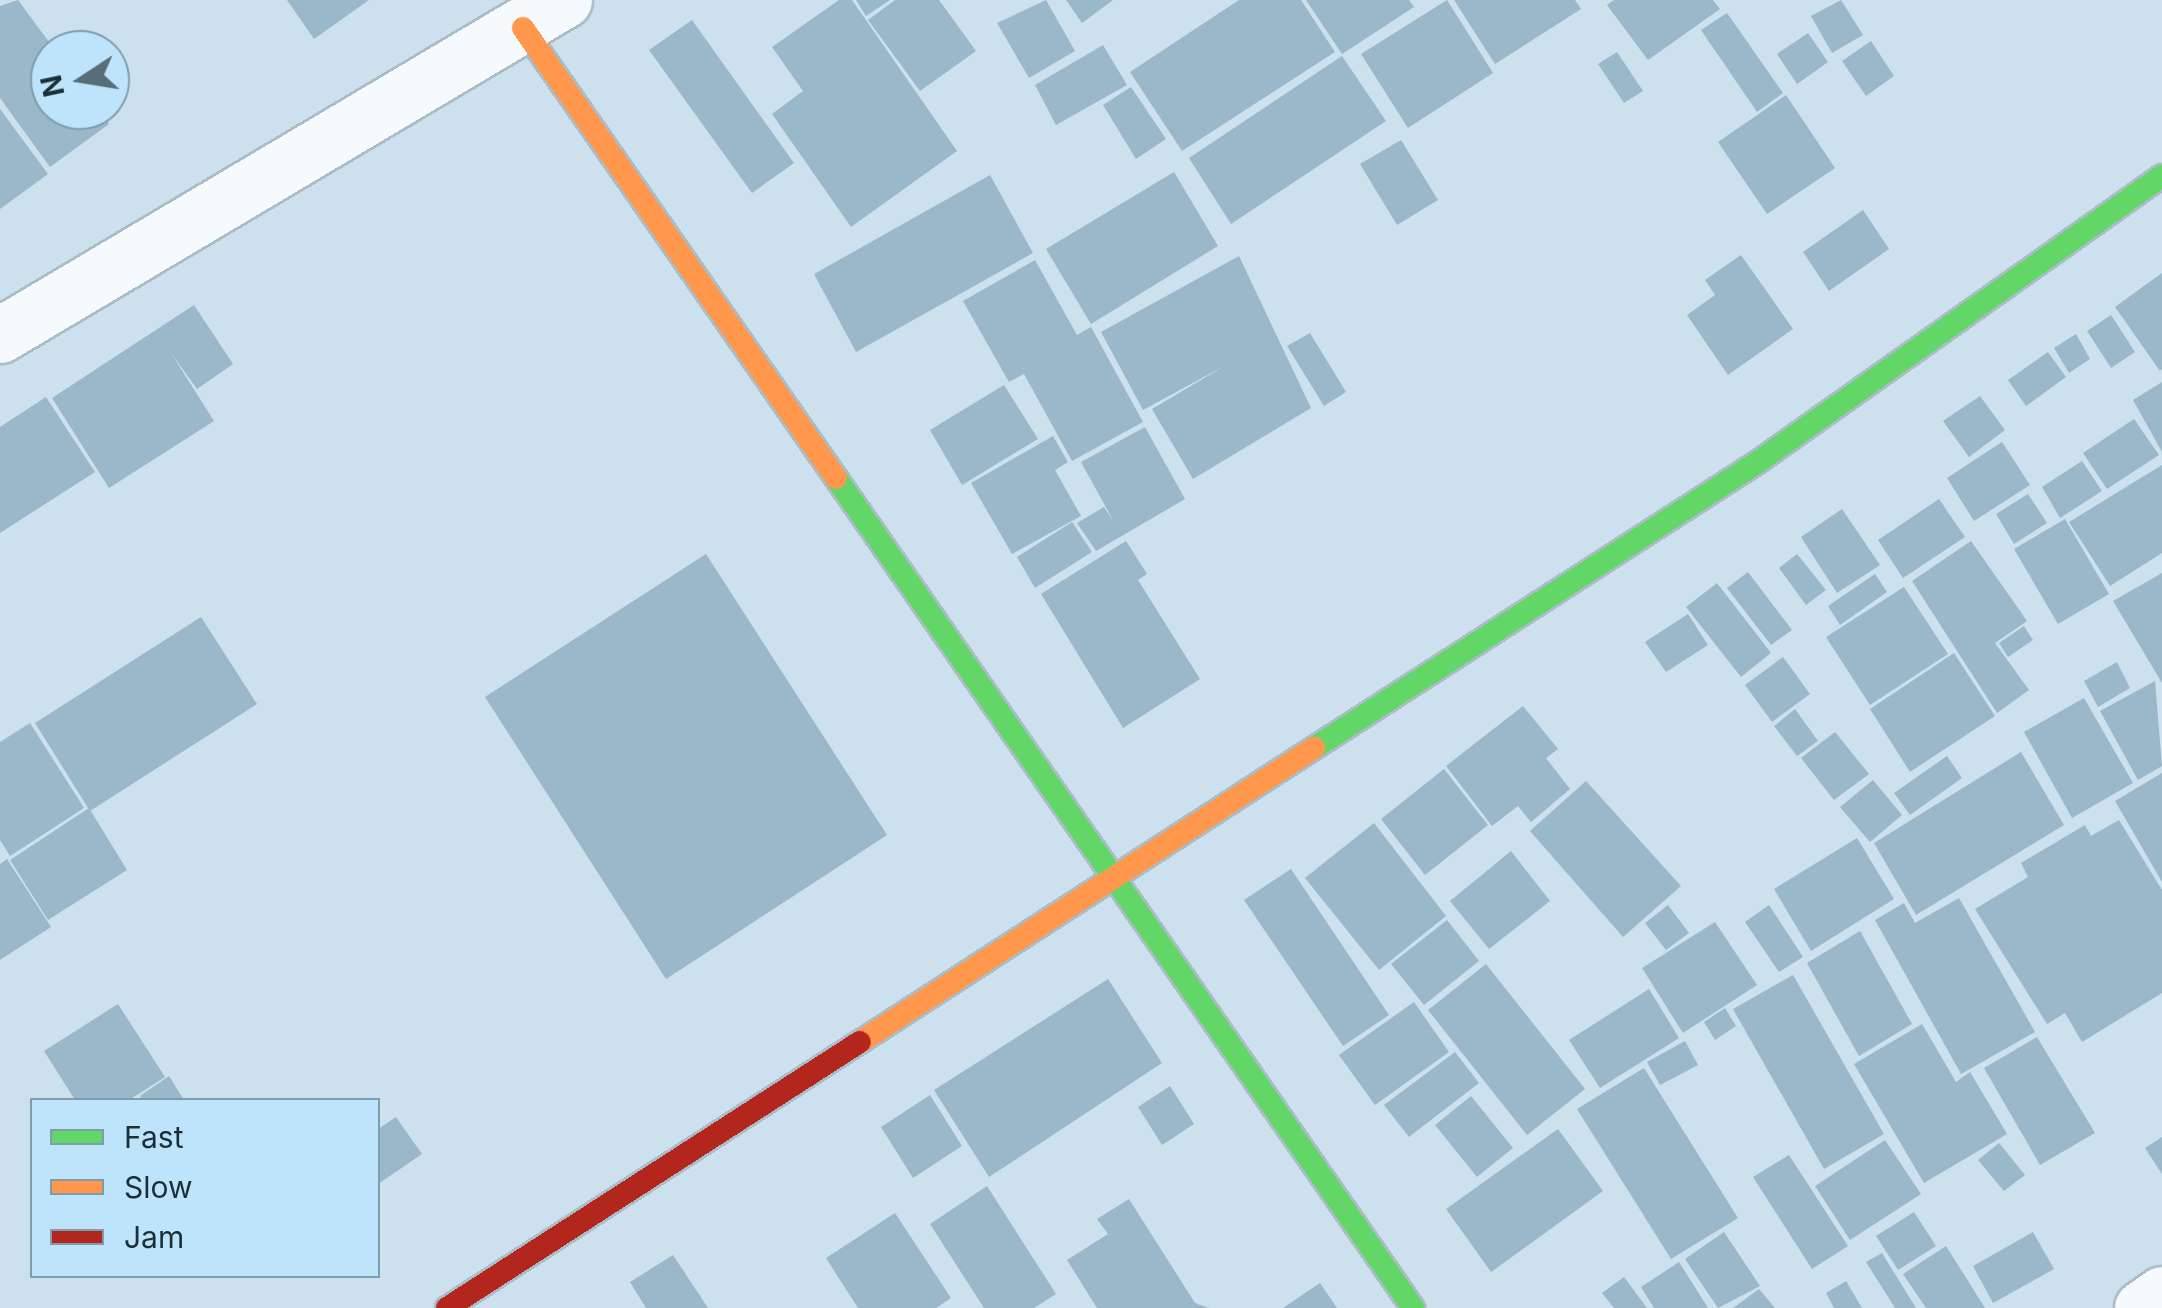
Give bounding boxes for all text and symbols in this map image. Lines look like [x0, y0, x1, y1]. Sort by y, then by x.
north arrow [30, 30, 130, 130]
text: N [34, 72, 71, 100]
legend [30, 1098, 380, 1278]
text: Fast [124, 1119, 183, 1155]
text: Slow [124, 1169, 193, 1205]
text: Jam [124, 1219, 184, 1255]

